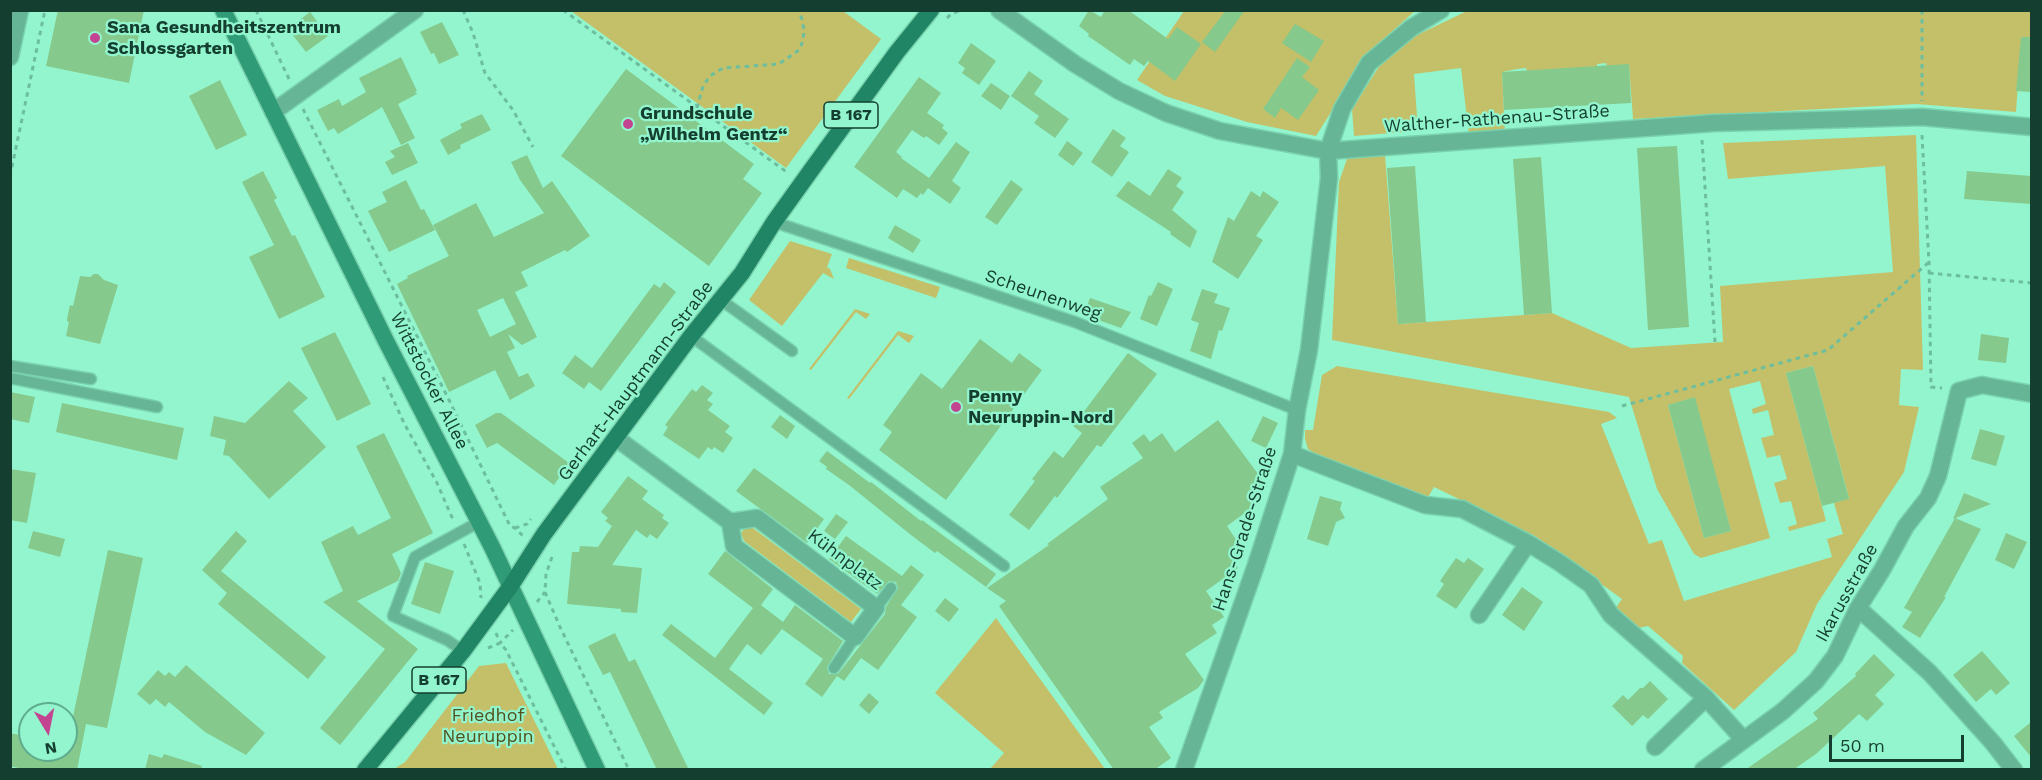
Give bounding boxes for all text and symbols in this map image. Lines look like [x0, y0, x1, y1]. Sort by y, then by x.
place label: Sana Gesundheitszentrum Schlossgarten [107, 17, 341, 60]
marker: Sana Gesundheitszentrum Schlossgarten [88, 31, 102, 45]
street label: Walther-Rathenau-Straße [1383, 100, 1611, 138]
road number: B 167 [824, 102, 878, 128]
place label: Grundschule „Wilhelm Gentz“ [640, 103, 788, 146]
marker: Grundschule „Wilhelm Gentz“ [621, 117, 635, 131]
street label: Scheunenweg [982, 265, 1104, 325]
street label: Gerhart-Hauptmann-Straße [554, 277, 718, 485]
street label: Wittstocker Allee [385, 309, 473, 453]
place label: Penny Neuruppin-Nord [968, 386, 1113, 428]
marker: Penny Neuruppin-Nord [949, 400, 963, 414]
street label: Hans-Grade-Straße [1208, 444, 1282, 614]
street label: Kühnplatz [803, 525, 887, 595]
street label: Ikarusstraße [1811, 540, 1883, 646]
road number: B 167 [412, 667, 466, 693]
north arrow [18, 702, 78, 762]
park label: Friedhof Neuruppin [442, 705, 534, 748]
scale bar [1832, 723, 1967, 761]
text: 50 m [1840, 735, 1885, 756]
text: N [43, 738, 58, 759]

